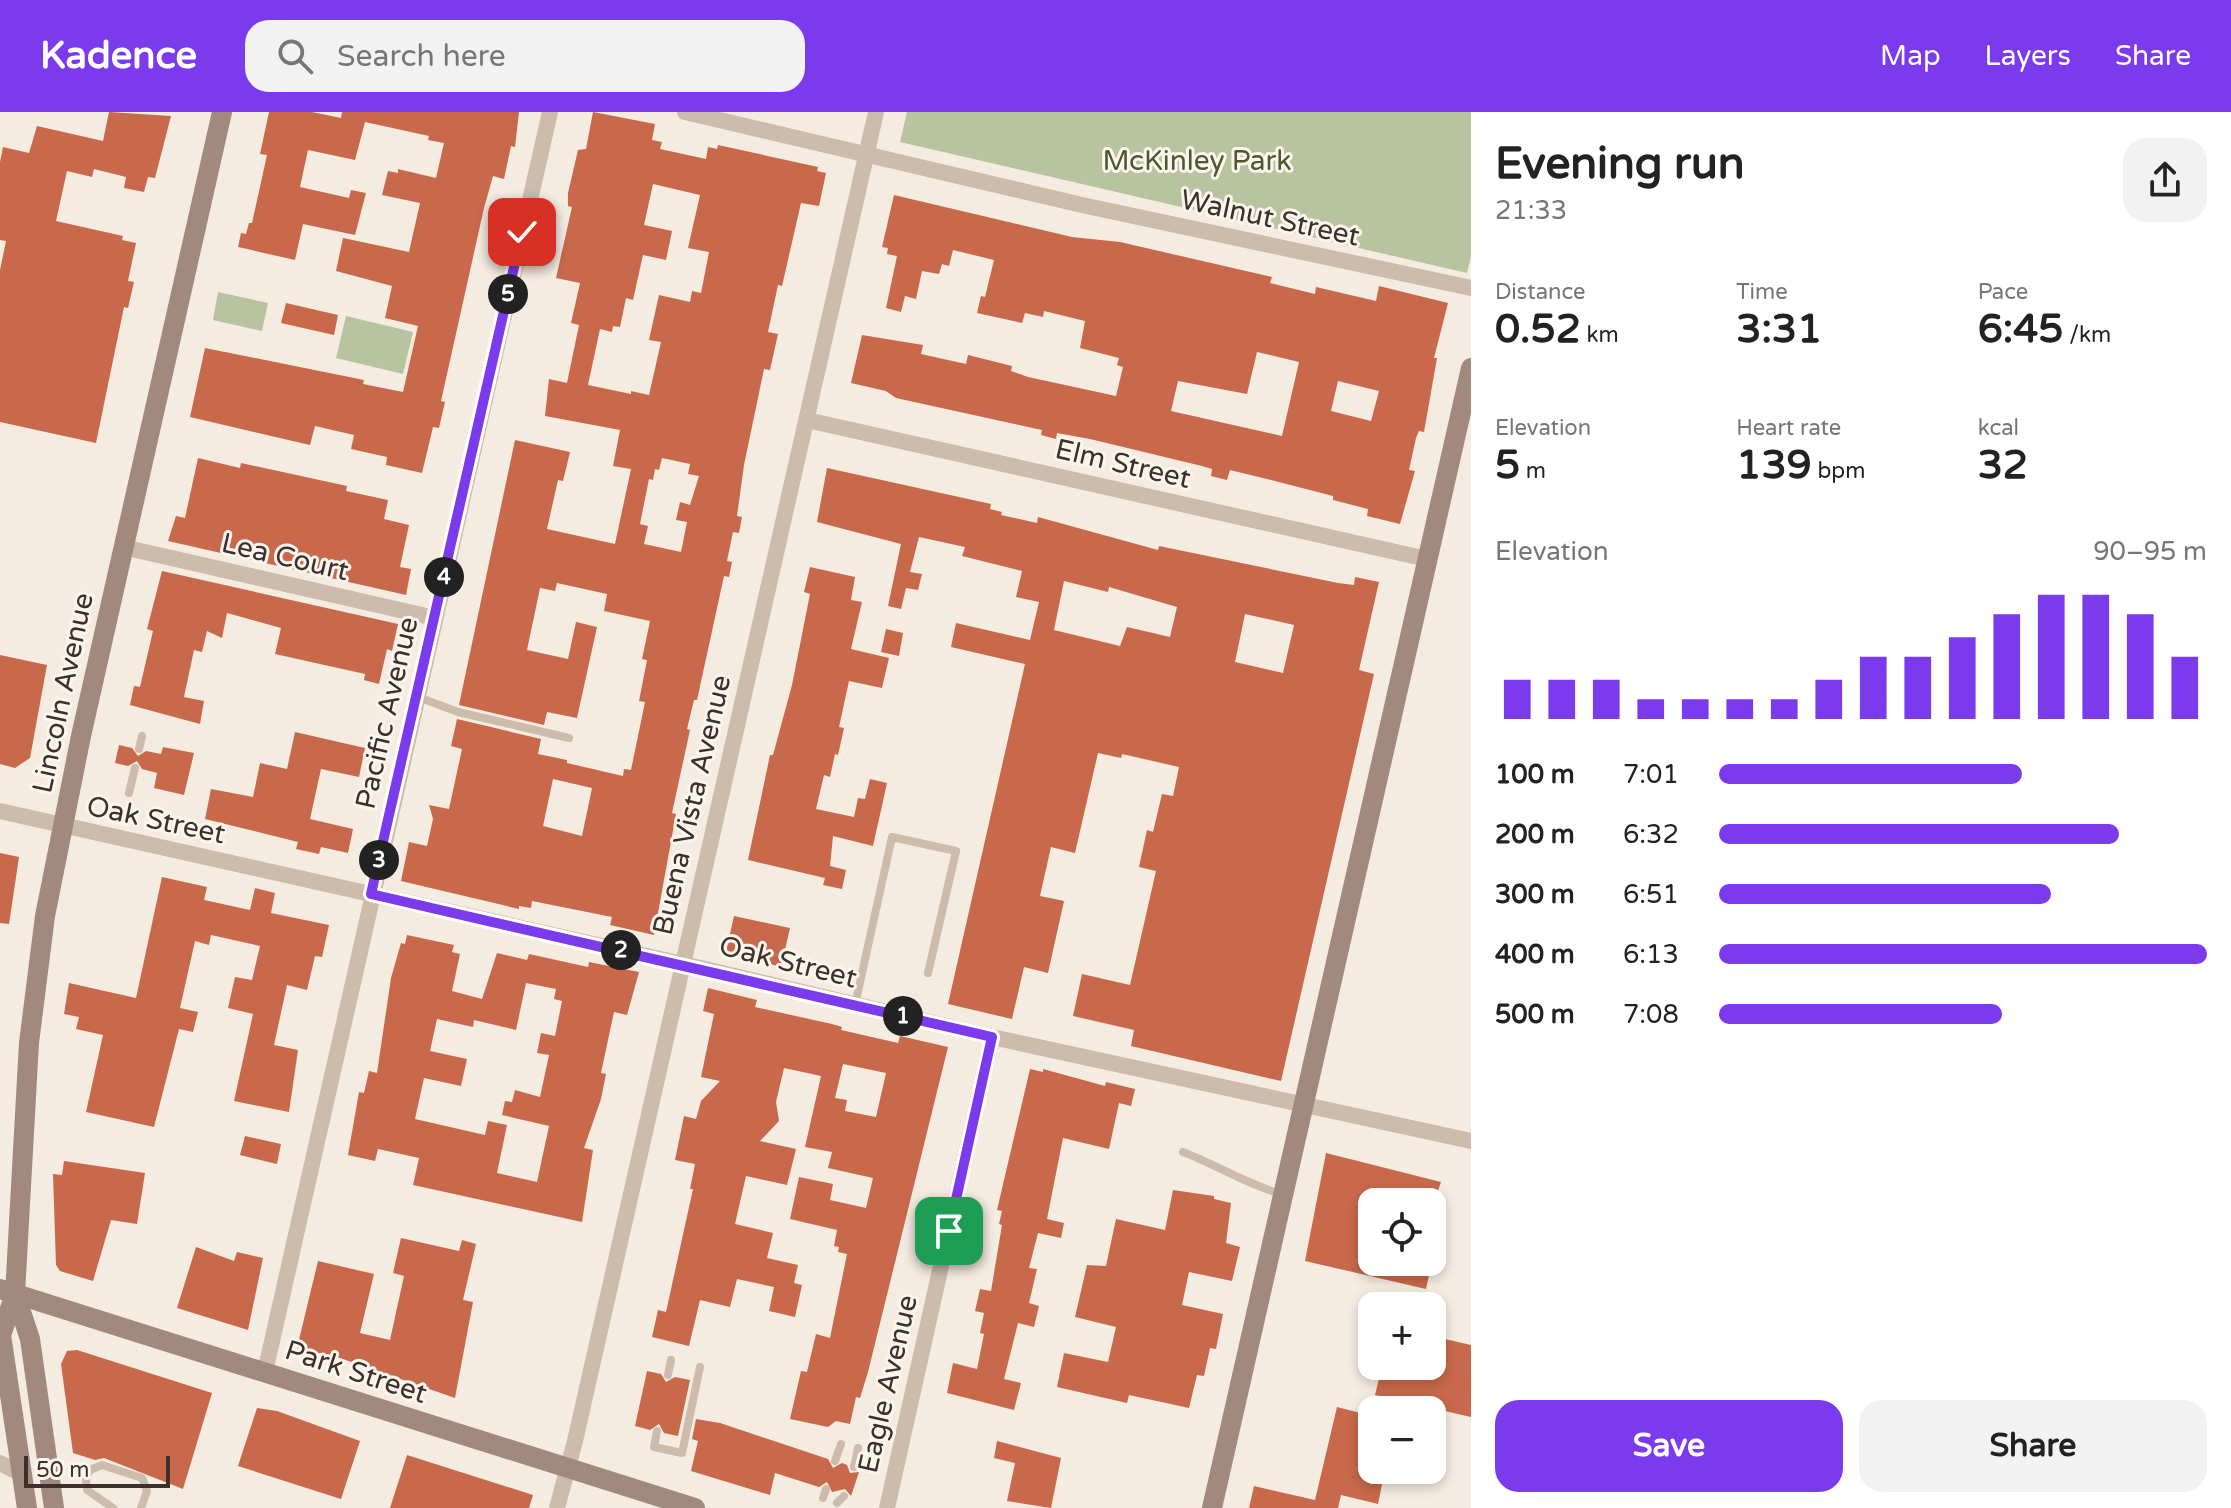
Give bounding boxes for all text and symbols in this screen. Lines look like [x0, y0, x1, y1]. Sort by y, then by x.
search box [245, 20, 805, 92]
text: Kadence [40, 33, 197, 79]
icon: search [273, 34, 317, 78]
text: Search here [337, 38, 506, 75]
text: Map [1880, 39, 1941, 73]
text: Layers [1985, 39, 2071, 73]
text: Share [2115, 39, 2191, 73]
text: Evening run [1495, 138, 1744, 191]
button: share [2123, 138, 2207, 222]
park label: McKinley Park [1102, 144, 1292, 178]
street label: Walnut Street [1178, 182, 1363, 254]
text: 21:33 [1495, 195, 1567, 226]
pin [488, 198, 556, 266]
icon: check [500, 210, 544, 254]
pin: 5 [488, 274, 528, 314]
text: Distance [1495, 279, 1586, 305]
text: Time [1736, 279, 1788, 305]
text: Pace [1978, 279, 2028, 305]
text: 5 [501, 281, 515, 307]
text: 0.52 [1495, 305, 1581, 353]
text: 3:31 [1736, 305, 1822, 353]
text: 6:45 [1978, 305, 2063, 353]
text: km [1581, 322, 1619, 348]
text: /km [2063, 322, 2111, 348]
text: Elevation [1495, 415, 1591, 441]
text: Heart rate [1736, 415, 1841, 441]
text: kcal [1978, 415, 2019, 441]
street label: Elm Street [1052, 432, 1194, 496]
text: 5 [1495, 441, 1520, 489]
text: 139 [1736, 441, 1812, 489]
text: 32 [1978, 441, 2028, 489]
text: m [1520, 458, 1546, 484]
text: bpm [1812, 458, 1865, 484]
street label: Lea Court [218, 526, 352, 588]
text: Elevation [1495, 536, 1609, 567]
text: 90–95 m [2093, 536, 2207, 567]
pin: 4 [424, 557, 464, 597]
text: 4 [437, 564, 451, 590]
street label: Lincoln Avenue [25, 590, 101, 796]
street label: Pacific Avenue [348, 614, 426, 812]
street label: Buena Vista Avenue [646, 672, 738, 938]
text: 100 m [1495, 759, 1575, 790]
text: 7:01 [1623, 759, 1679, 790]
street label: Oak Street [84, 789, 229, 851]
text: 200 m [1495, 819, 1575, 850]
text: 6:32 [1623, 819, 1679, 850]
pin: 3 [359, 840, 399, 880]
text: 3 [372, 847, 386, 873]
text: 300 m [1495, 879, 1575, 910]
text: 6:51 [1623, 879, 1679, 910]
street label: Oak Street [716, 928, 861, 996]
pin: 2 [601, 930, 641, 970]
text: 2 [614, 937, 628, 963]
text: 400 m [1495, 939, 1575, 970]
text: 6:13 [1623, 939, 1679, 970]
pin: 1 [883, 996, 923, 1036]
text: 500 m [1495, 999, 1575, 1030]
text: 7:08 [1623, 999, 1679, 1030]
text: 1 [896, 1003, 910, 1029]
map controls [1358, 1188, 1446, 1484]
button: locate [1358, 1188, 1446, 1276]
pin [915, 1197, 983, 1265]
icon: arrive [927, 1209, 971, 1253]
street label: Eagle Avenue [851, 1292, 925, 1476]
button: + [1358, 1292, 1446, 1380]
street label: Park Street [281, 1333, 431, 1411]
button: − [1358, 1396, 1446, 1484]
button: Save [1495, 1400, 1843, 1492]
button: Share [1859, 1400, 2207, 1492]
scale bar [24, 1452, 170, 1488]
text: 50 m [36, 1457, 90, 1483]

